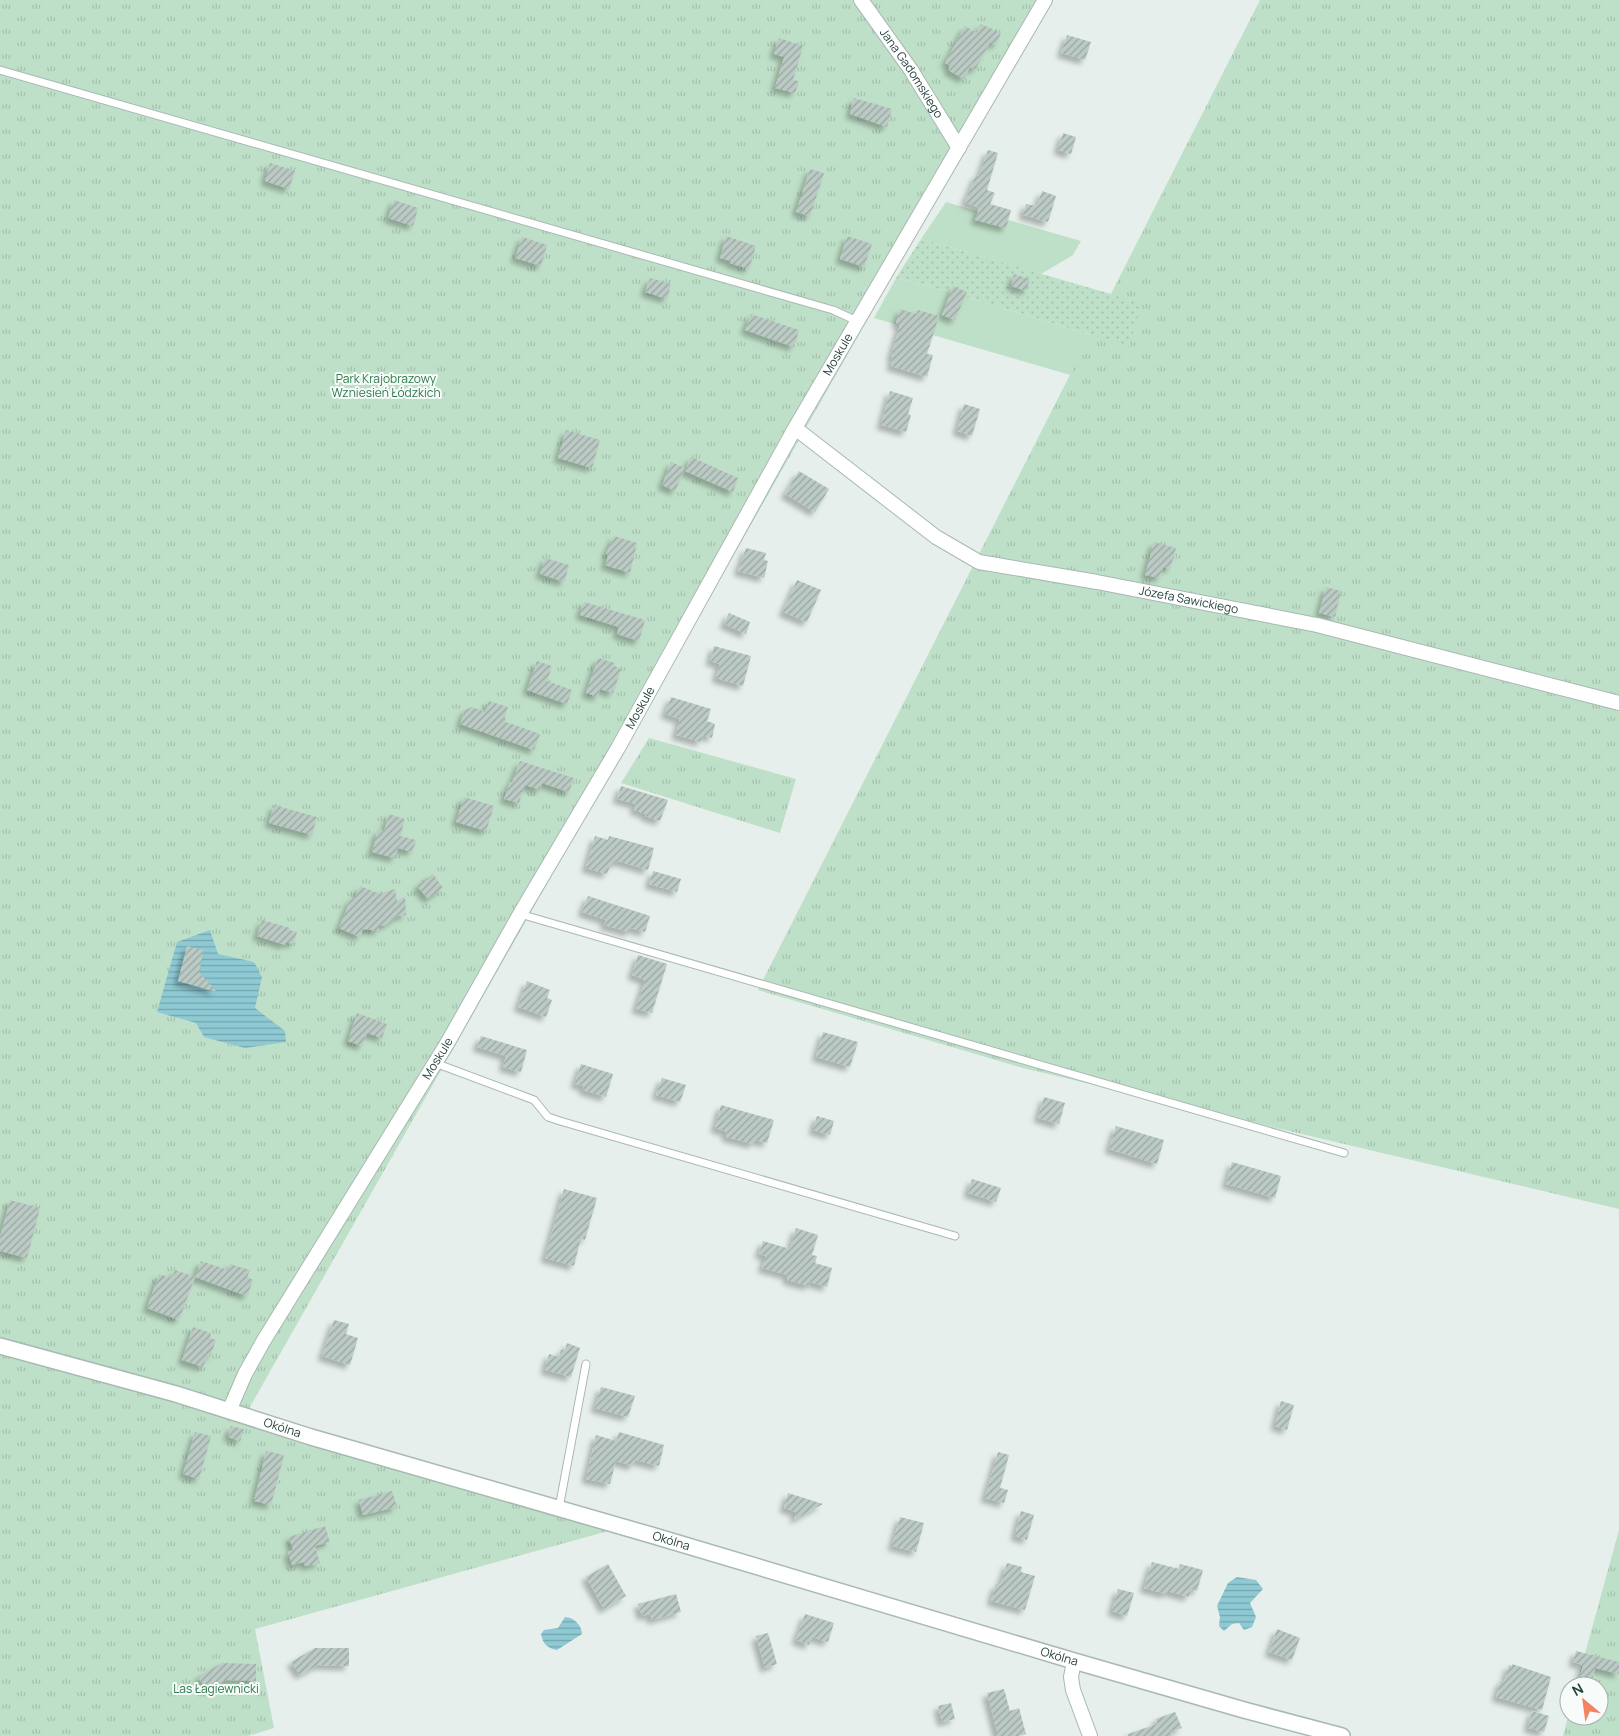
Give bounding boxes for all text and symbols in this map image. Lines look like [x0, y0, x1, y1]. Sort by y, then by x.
street label: Jana Gadomskiego [876, 25, 948, 121]
street label: Moskule [819, 330, 857, 378]
park label: Park Krajobrazowy Wzniesień Łódzkich [331, 370, 441, 401]
street label: Józefa Sawickiego [1138, 581, 1240, 617]
street label: Moskule [621, 683, 658, 732]
street label: Moskule [418, 1034, 457, 1083]
street label: Okólna [262, 1413, 303, 1441]
street label: Okólna [651, 1527, 692, 1554]
street label: Okólna [1039, 1643, 1080, 1670]
north arrow [1559, 1676, 1609, 1726]
text: N [1568, 1678, 1586, 1700]
park label: Las Łagiewnicki [173, 1680, 259, 1697]

